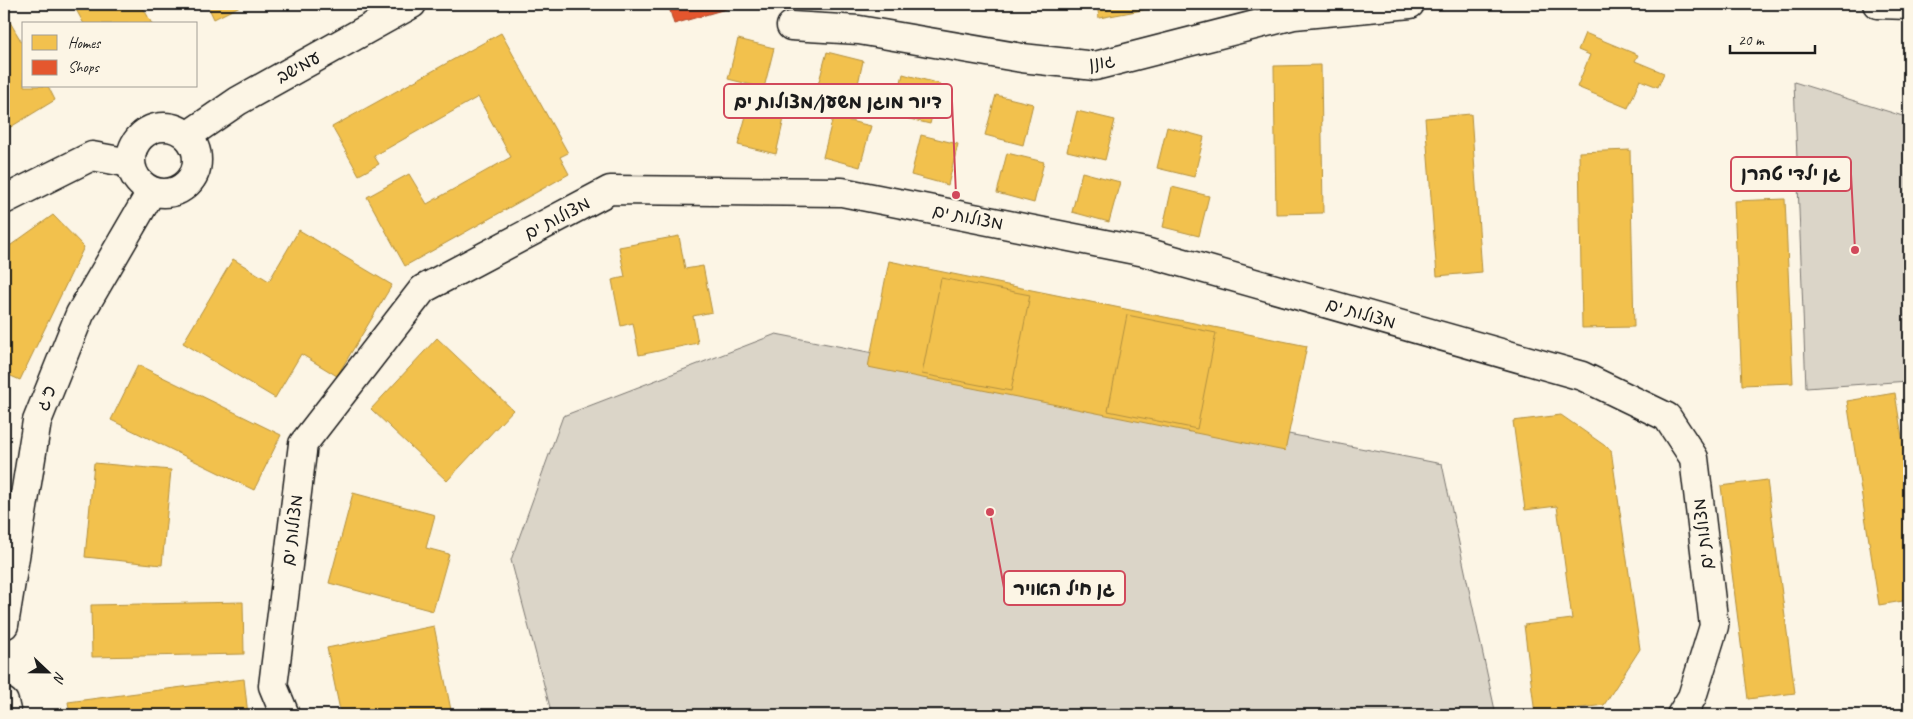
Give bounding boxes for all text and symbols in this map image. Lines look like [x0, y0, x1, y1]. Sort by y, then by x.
legend [22, 22, 198, 88]
scale bar [1730, 22, 1816, 54]
text: 20 m [1738, 31, 1765, 50]
text: Homes [68, 34, 102, 53]
street label: עמישב [272, 46, 324, 88]
street label: גונן [1087, 49, 1117, 75]
text: Shops [68, 58, 101, 77]
callout: דיור מוגן משען/מצולות ים [724, 84, 952, 118]
text: דיור מוגן משען/מצולות ים [734, 90, 942, 114]
callout: גן ילדי טהרן [1731, 157, 1851, 191]
text: גן ילדי טהרן [1741, 162, 1841, 186]
street label: מצולות ים [520, 191, 594, 245]
street label: מצולות ים [931, 199, 1005, 235]
street label: מצולות ים [1324, 293, 1398, 333]
street label: כ"ג [31, 382, 61, 414]
street label: מצולות ים [277, 493, 307, 567]
street label: מצולות ים [1688, 497, 1718, 571]
callout: גן חיל האויר [1004, 571, 1125, 605]
text: גן חיל האויר [1013, 577, 1115, 601]
north arrow [22, 646, 72, 696]
text: N [49, 669, 69, 686]

